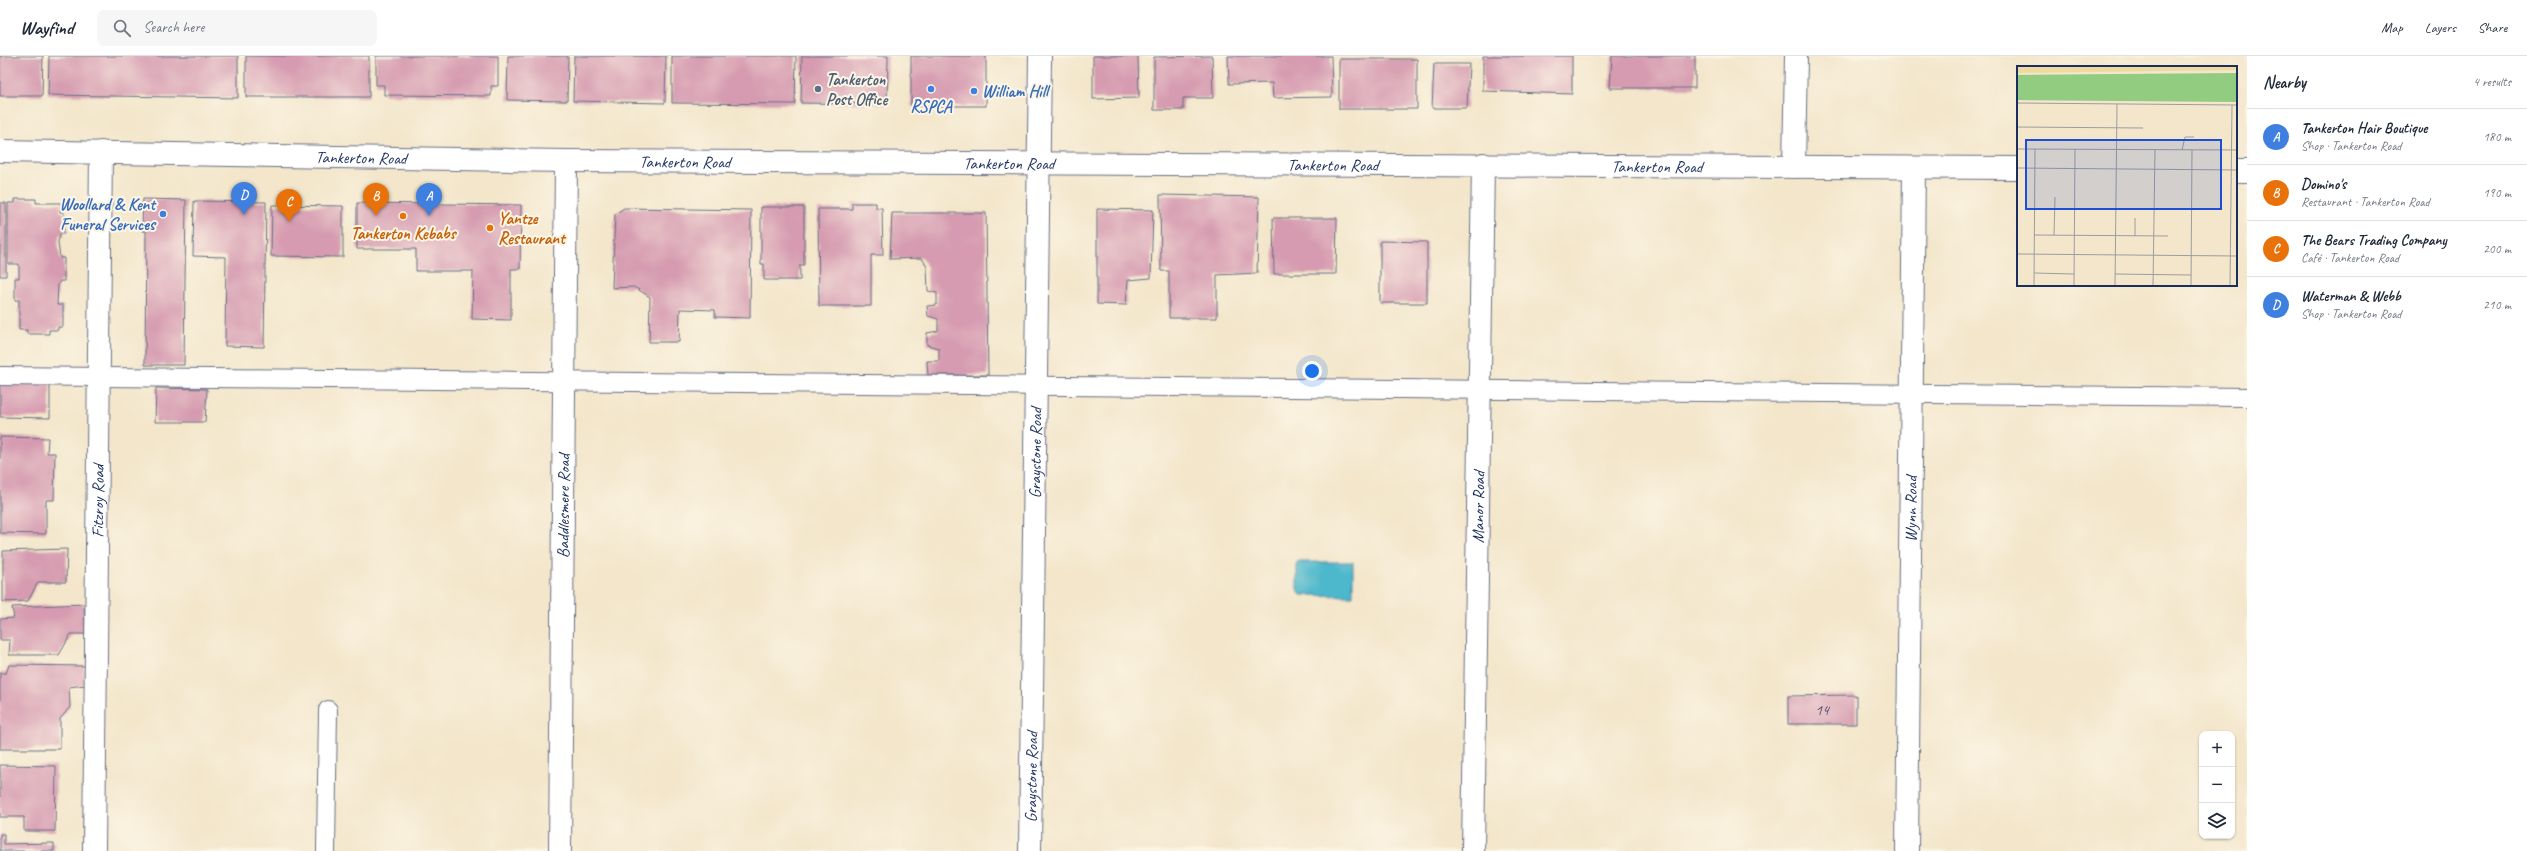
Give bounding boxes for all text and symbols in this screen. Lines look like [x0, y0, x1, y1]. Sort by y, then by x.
search box [97, 10, 377, 46]
text: Wayfind [20, 16, 73, 40]
icon: search [111, 17, 133, 39]
text: Search here [143, 18, 204, 37]
text: Map [2381, 19, 2403, 36]
text: Layers [2425, 19, 2456, 36]
text: Share [2478, 19, 2507, 36]
inset map [2017, 66, 2237, 286]
place label: Tankerton Post Office [826, 69, 889, 110]
text: Nearby [2263, 72, 2306, 93]
text: 4 results [2473, 74, 2511, 90]
place label: William Hill [982, 81, 1051, 102]
marker: Tankerton Post Office [813, 84, 823, 94]
marker: RSPCA [926, 84, 936, 94]
marker: William Hill [969, 86, 979, 96]
place label: RSPCA [910, 96, 953, 117]
text: Tankerton Hair Boutique [2301, 119, 2427, 138]
text: A [2273, 129, 2279, 145]
text: 180 m [2483, 129, 2511, 145]
text: Shop · Tankerton Road [2301, 138, 2401, 154]
street label: Tankerton Road [315, 147, 409, 169]
street label: Tankerton Road [639, 151, 733, 173]
street label: Tankerton Road [963, 153, 1057, 174]
street label: Tankerton Road [1287, 154, 1381, 176]
street label: Tankerton Road [1611, 156, 1705, 177]
text: Domino's [2301, 175, 2346, 194]
pin: D [231, 182, 257, 215]
pin: B [363, 183, 389, 216]
pin: A [416, 183, 442, 216]
text: B [2273, 185, 2279, 201]
text: 190 m [2483, 185, 2511, 201]
pin: C [276, 189, 302, 222]
place label: Woollard & Kent Funeral Services [59, 194, 157, 235]
text: Restaurant · Tankerton Road [2301, 194, 2430, 210]
place label: Yantze Restaurant [498, 208, 567, 249]
marker: Woollard & Kent Funeral Services [158, 209, 168, 219]
marker: Tankerton Kebabs [398, 211, 408, 221]
place label: Tankerton Kebabs [350, 223, 458, 244]
marker: Yantze Restaurant [485, 223, 495, 233]
text: The Bears Trading Company [2301, 231, 2447, 250]
text: C [2273, 241, 2279, 257]
text: 200 m [2483, 241, 2511, 257]
text: Café · Tankerton Road [2301, 250, 2399, 266]
text: Waterman & Webb [2301, 287, 2401, 306]
text: D [2272, 297, 2280, 313]
text: 210 m [2483, 297, 2511, 313]
text: Shop · Tankerton Road [2301, 306, 2401, 322]
your location [1302, 361, 1322, 381]
street label: Graystone Road [1024, 405, 1047, 499]
street label: Baddlesmere Road [553, 451, 574, 558]
street label: Fitzroy Road [87, 461, 109, 538]
street label: Manor Road [1467, 468, 1490, 543]
street label: Wynn Road [1900, 474, 1922, 542]
house number: 14 [1815, 701, 1830, 720]
street label: Graystone Road [1020, 729, 1043, 823]
map controls [2199, 731, 2235, 839]
button: + [2199, 731, 2235, 767]
button: − [2199, 767, 2235, 803]
button: layers [2199, 803, 2235, 839]

